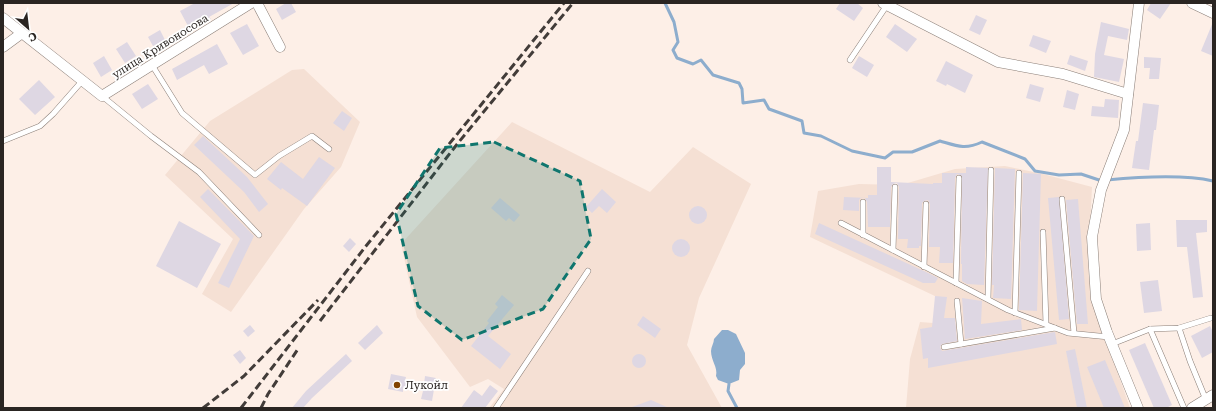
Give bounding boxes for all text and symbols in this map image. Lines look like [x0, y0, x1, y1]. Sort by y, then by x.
north arrow [8, 8, 48, 48]
street label: улица Кривоносова [110, 12, 211, 81]
text: С [26, 29, 39, 44]
place label: Лукойл [405, 379, 448, 392]
marker: Лукойл [392, 380, 402, 390]

